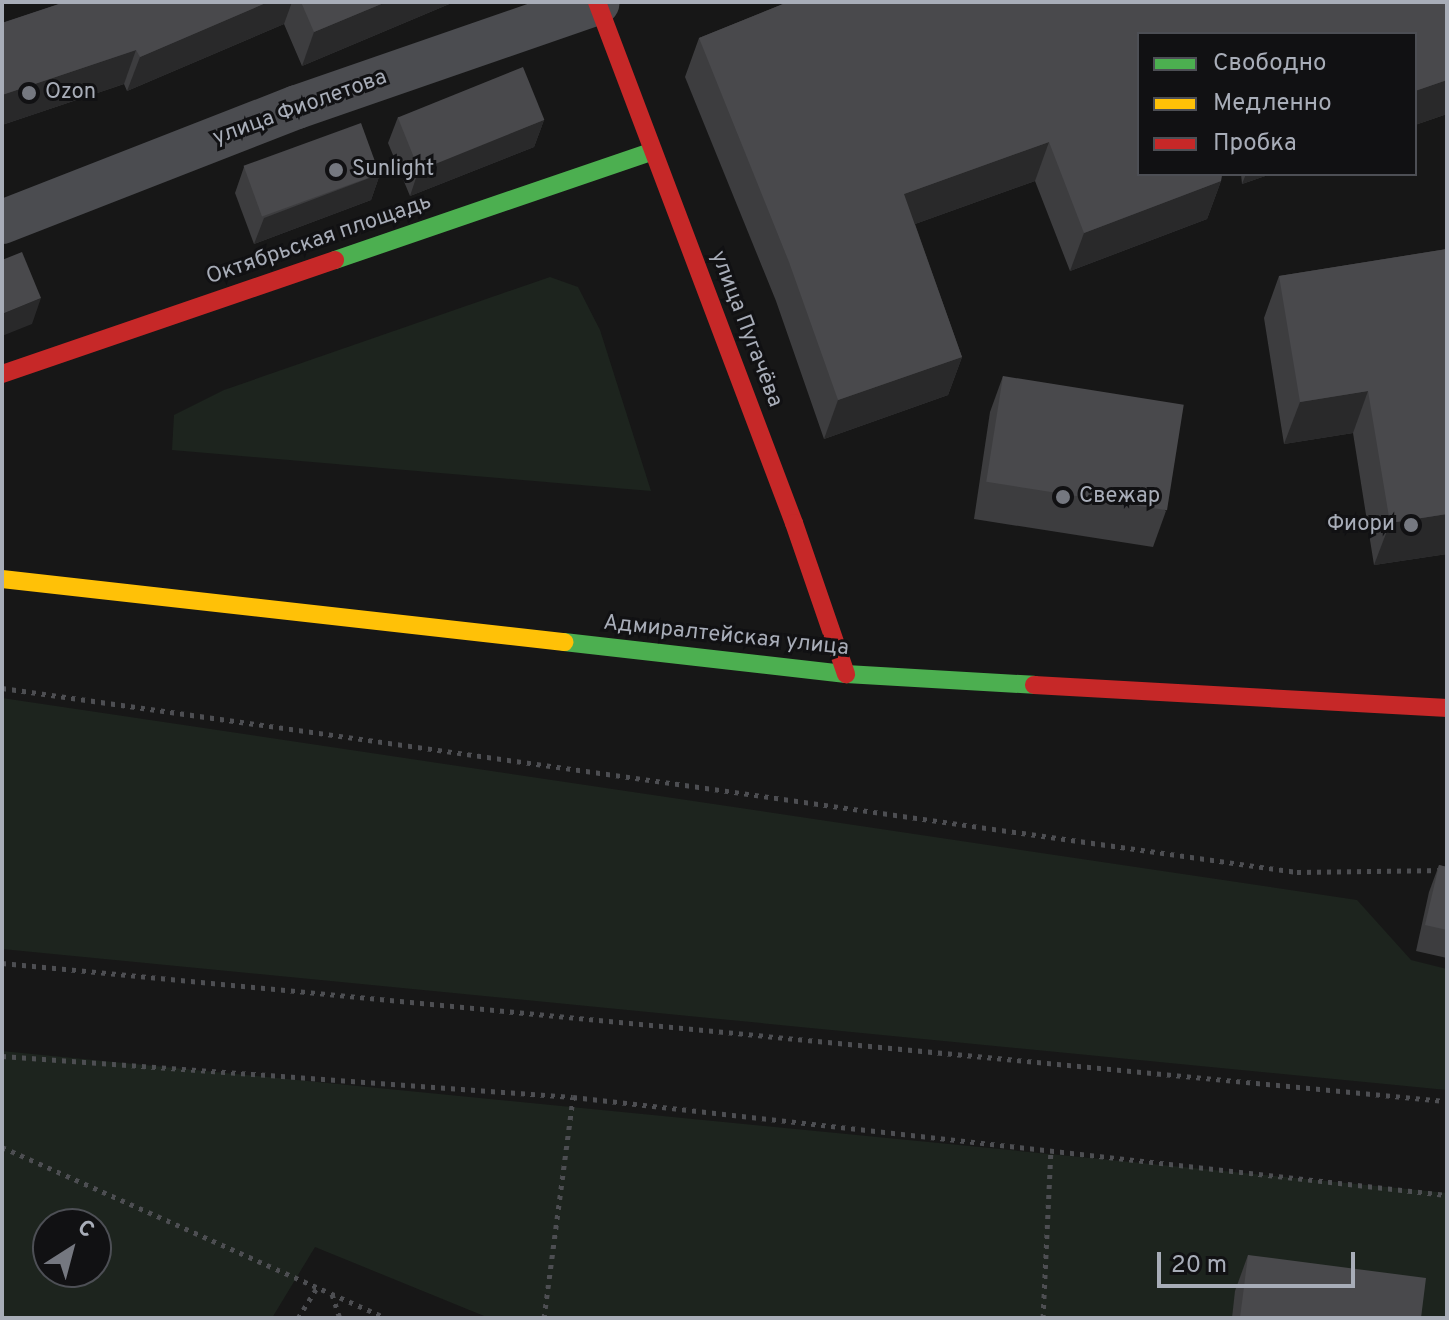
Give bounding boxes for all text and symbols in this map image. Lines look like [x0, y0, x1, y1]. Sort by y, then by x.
legend [1137, 32, 1417, 176]
text: Свободно [1213, 49, 1326, 79]
street label: улица Фиолетова [210, 64, 390, 152]
place label: Ozon [45, 80, 96, 106]
marker: Ozon [20, 84, 38, 102]
text: Медленно [1213, 89, 1332, 119]
text: Пробка [1213, 129, 1297, 159]
place label: Sunlight [352, 157, 434, 183]
marker: Sunlight [327, 161, 345, 179]
street label: Октябрьская площадь [203, 189, 435, 291]
street label: улица Пугачёва [704, 247, 788, 411]
place label: Свежар [1079, 484, 1160, 510]
marker: Свежар [1054, 488, 1072, 506]
place label: Фиори [1327, 512, 1395, 538]
marker: Фиори [1402, 516, 1420, 534]
street label: Адмиралтейская улица [602, 610, 850, 662]
north arrow [32, 1208, 112, 1288]
text: С [72, 1215, 99, 1245]
scale bar [1161, 1236, 1359, 1286]
text: 20 m [1171, 1251, 1227, 1281]

